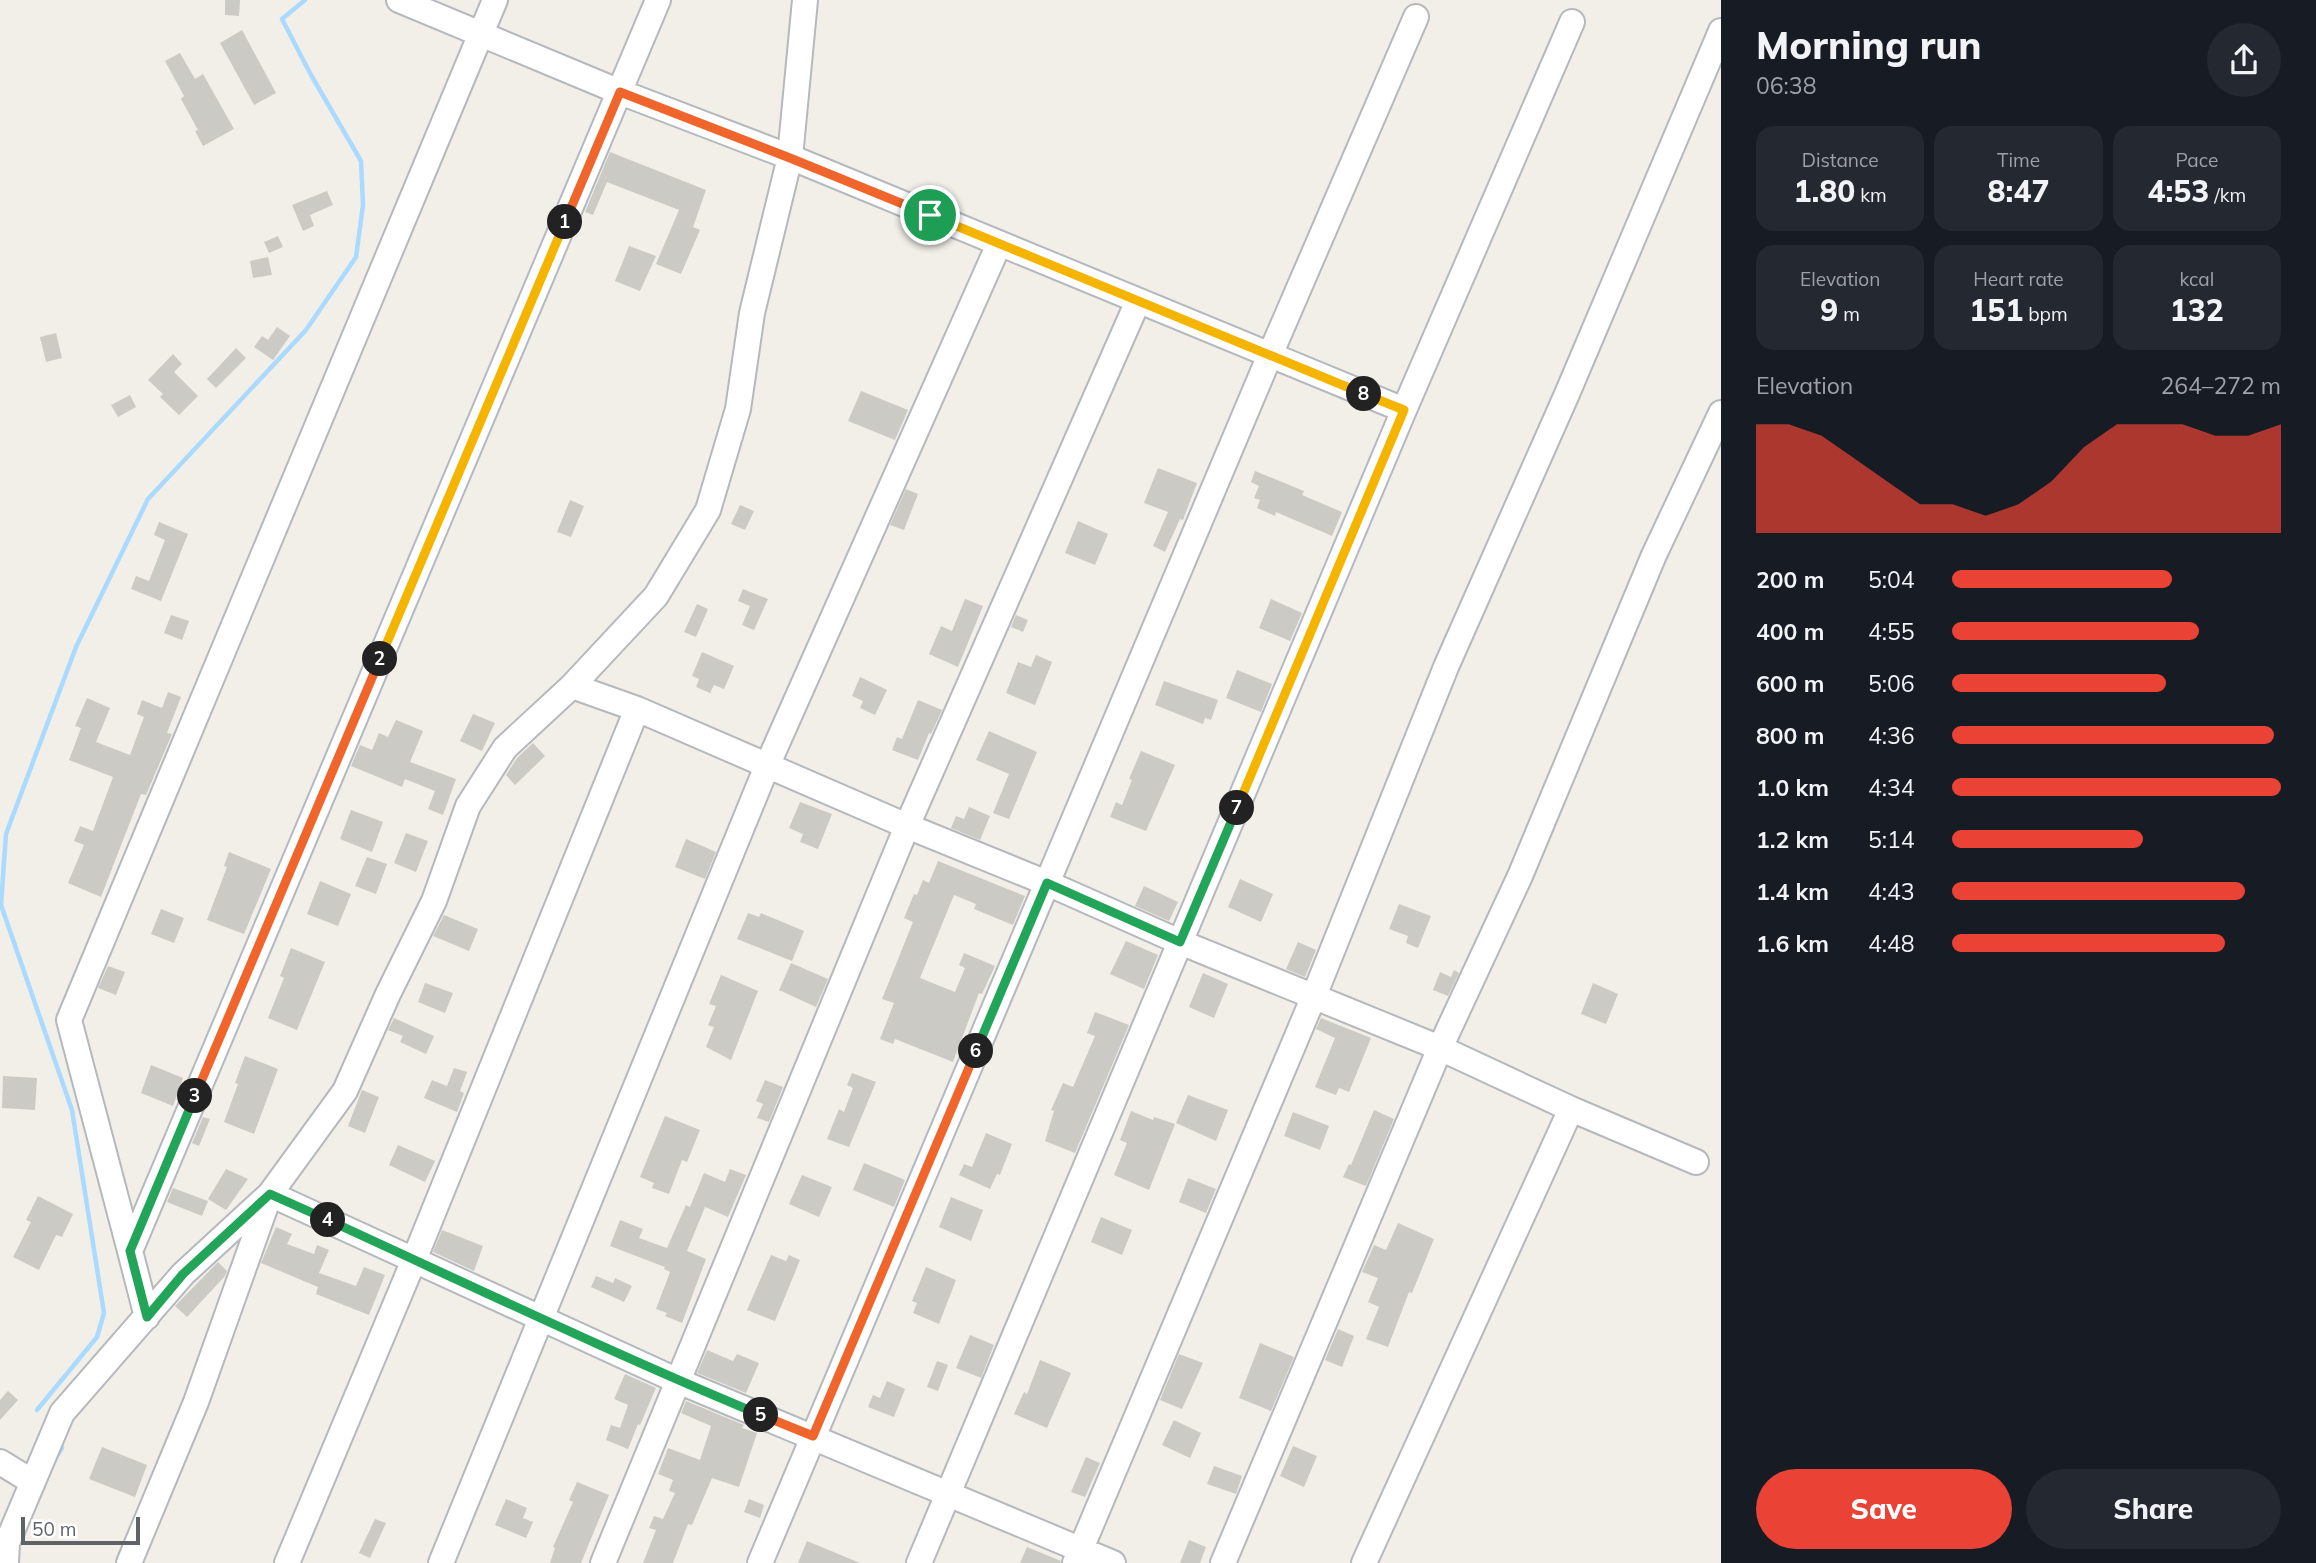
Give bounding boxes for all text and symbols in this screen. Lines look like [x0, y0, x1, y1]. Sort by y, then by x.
text: Morning run [1756, 21, 1982, 69]
button: share [2207, 23, 2281, 97]
text: 06:38 [1756, 71, 1816, 100]
text: Distance [1802, 148, 1879, 172]
text: Time [1997, 148, 2040, 172]
text: Pace [2175, 148, 2218, 172]
text: 1.80 [1794, 172, 1855, 210]
text: 8:47 [1988, 172, 2049, 210]
text: 4:53 [2148, 172, 2209, 210]
text: km [1855, 183, 1887, 207]
text: /km [2209, 183, 2246, 207]
pin [900, 185, 960, 245]
icon: arrive [911, 196, 949, 234]
pin: 1 [548, 204, 582, 240]
text: 1 [559, 209, 570, 233]
text: Elevation [1800, 267, 1880, 291]
text: Heart rate [1973, 267, 2064, 291]
text: kcal [2179, 267, 2214, 291]
text: 9 [1820, 291, 1838, 329]
text: 151 [1969, 291, 2023, 329]
text: 132 [2170, 291, 2224, 329]
text: m [1838, 302, 1860, 326]
text: bpm [2023, 302, 2068, 326]
text: Elevation [1756, 371, 1853, 400]
text: 264–272 m [2160, 371, 2281, 400]
pin: 8 [1346, 376, 1382, 412]
text: 8 [1358, 381, 1369, 405]
text: 200 m [1756, 565, 1824, 594]
text: 5:04 [1868, 565, 1915, 594]
text: 400 m [1756, 617, 1824, 646]
text: 4:55 [1868, 617, 1915, 646]
pin: 2 [362, 642, 398, 676]
text: 2 [374, 646, 385, 670]
text: 600 m [1756, 669, 1824, 698]
text: 5:06 [1868, 669, 1915, 698]
text: 800 m [1756, 721, 1824, 750]
text: 4:36 [1868, 721, 1915, 750]
text: 1.0 km [1756, 773, 1829, 802]
text: 4:34 [1868, 773, 1915, 802]
pin: 7 [1220, 790, 1254, 826]
text: 7 [1231, 795, 1242, 819]
text: 1.2 km [1756, 825, 1829, 854]
text: 5:14 [1868, 825, 1915, 854]
text: 1.4 km [1756, 877, 1829, 906]
text: 4:43 [1868, 877, 1915, 906]
text: 1.6 km [1756, 929, 1829, 958]
text: 4:48 [1868, 929, 1915, 958]
pin: 6 [958, 1034, 993, 1068]
text: 6 [970, 1038, 981, 1062]
pin: 3 [178, 1078, 212, 1114]
text: 3 [189, 1083, 200, 1107]
pin: 4 [310, 1202, 346, 1238]
text: 4 [322, 1207, 333, 1231]
pin: 5 [744, 1398, 778, 1432]
text: 5 [755, 1402, 766, 1426]
button: Save [1756, 1469, 2012, 1549]
button: Share [2026, 1469, 2281, 1549]
scale bar [21, 1514, 140, 1546]
text: 50 m [32, 1517, 76, 1541]

